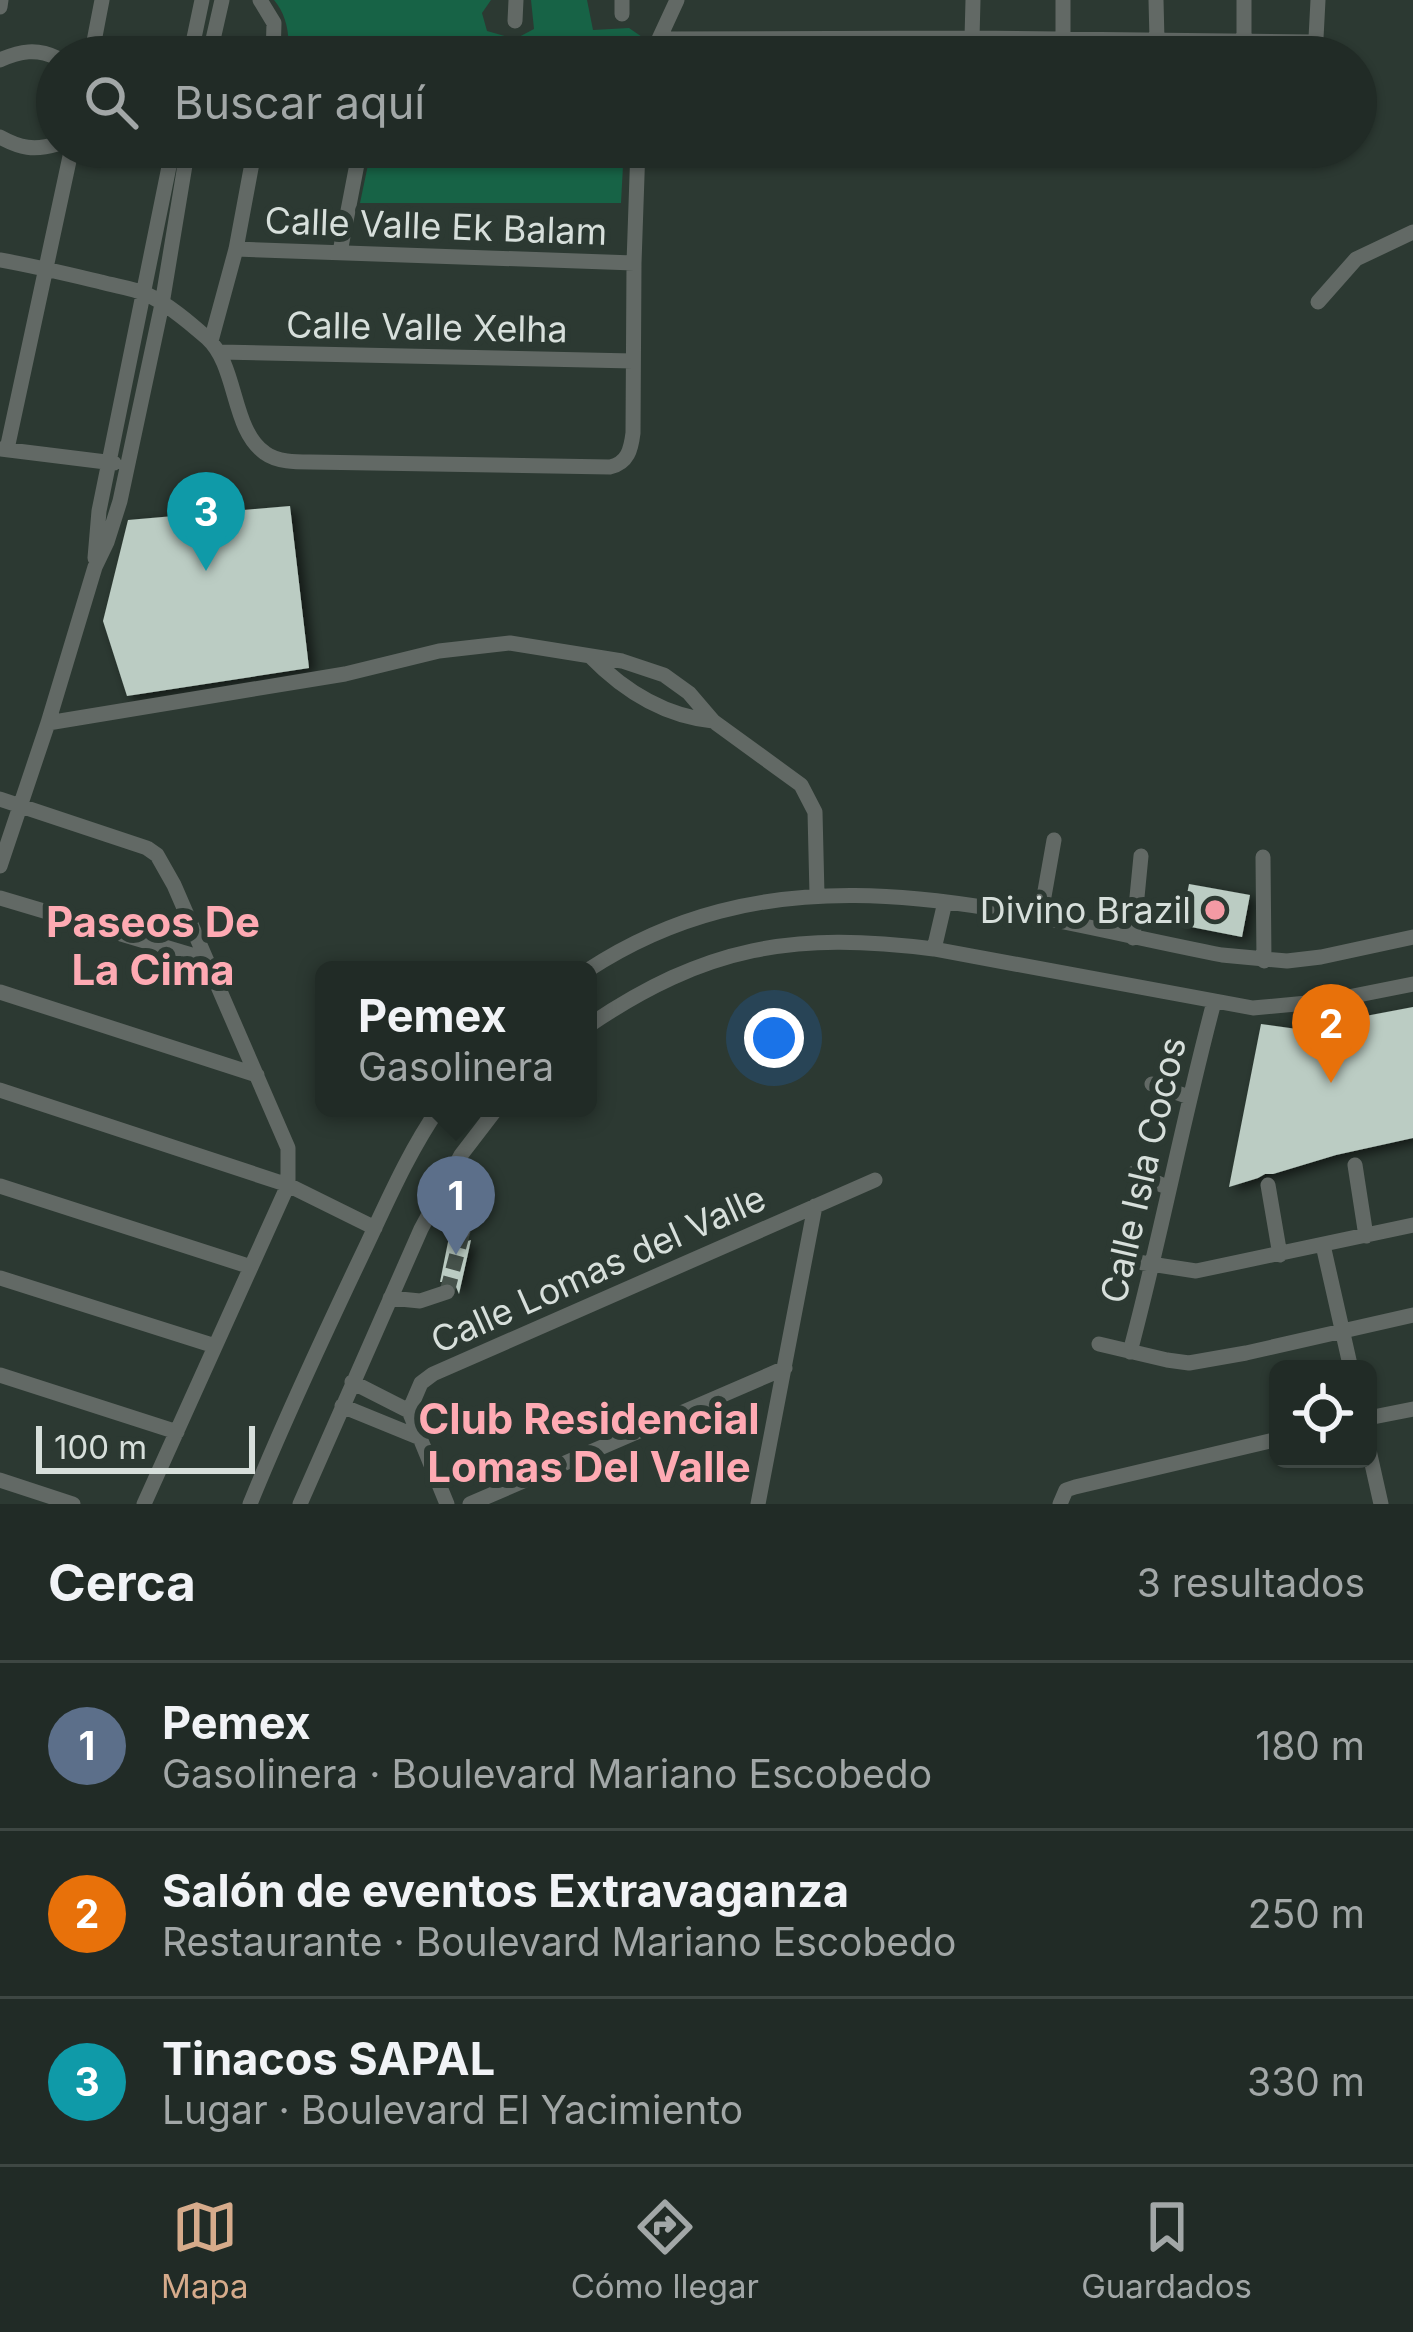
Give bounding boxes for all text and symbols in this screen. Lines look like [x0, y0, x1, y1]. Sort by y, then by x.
search box [36, 36, 1377, 168]
icon: search [78, 69, 144, 135]
text: Buscar aquí [174, 75, 425, 130]
street label: Calle Valle Ek Balam [264, 198, 608, 254]
street label: Calle Valle Xelha [286, 303, 568, 351]
pin: 3 [167, 472, 245, 571]
place label: Divino Brazil [980, 888, 1191, 932]
district label: Paseos De La Cima [46, 896, 260, 995]
marker: Divino Brazil [1202, 897, 1228, 923]
popup [315, 961, 597, 1117]
pin: 2 [1292, 984, 1370, 1083]
text: Pemex [358, 988, 507, 1043]
your location [744, 1008, 804, 1068]
street label: Calle Isla Cocos [1091, 1033, 1195, 1307]
text: Gasolinera [358, 1043, 554, 1090]
pin: 1 [417, 1156, 495, 1255]
street label: Calle Lomas del Valle [424, 1175, 772, 1363]
map controls [1269, 1360, 1377, 1468]
button: locate [1269, 1360, 1377, 1468]
district label: Club Residencial Lomas Del Valle [418, 1393, 760, 1492]
scale bar [36, 1420, 255, 1473]
text: 100 m [54, 1427, 147, 1467]
text: Cerca [48, 1552, 196, 1613]
text: 3 resultados [1137, 1559, 1365, 1606]
text: Pemex [162, 1695, 311, 1750]
text: 1 [79, 1722, 95, 1769]
text: 180 m [1255, 1722, 1365, 1769]
text: Gasolinera · Boulevard Mariano Escobedo [162, 1750, 932, 1797]
text: Salón de eventos Extravaganza [162, 1863, 849, 1918]
text: 2 [75, 1890, 99, 1937]
text: 250 m [1248, 1890, 1365, 1937]
text: Restaurante · Boulevard Mariano Escobedo [162, 1918, 956, 1965]
text: Tinacos SAPAL [162, 2031, 495, 2086]
text: 3 [74, 2058, 100, 2105]
text: 330 m [1247, 2058, 1365, 2105]
text: Lugar · Boulevard El Yacimiento [162, 2086, 743, 2133]
tab: Mapa [161, 2194, 249, 2306]
tab: Cómo llegar [571, 2194, 759, 2306]
tab: Guardados [1081, 2194, 1252, 2306]

